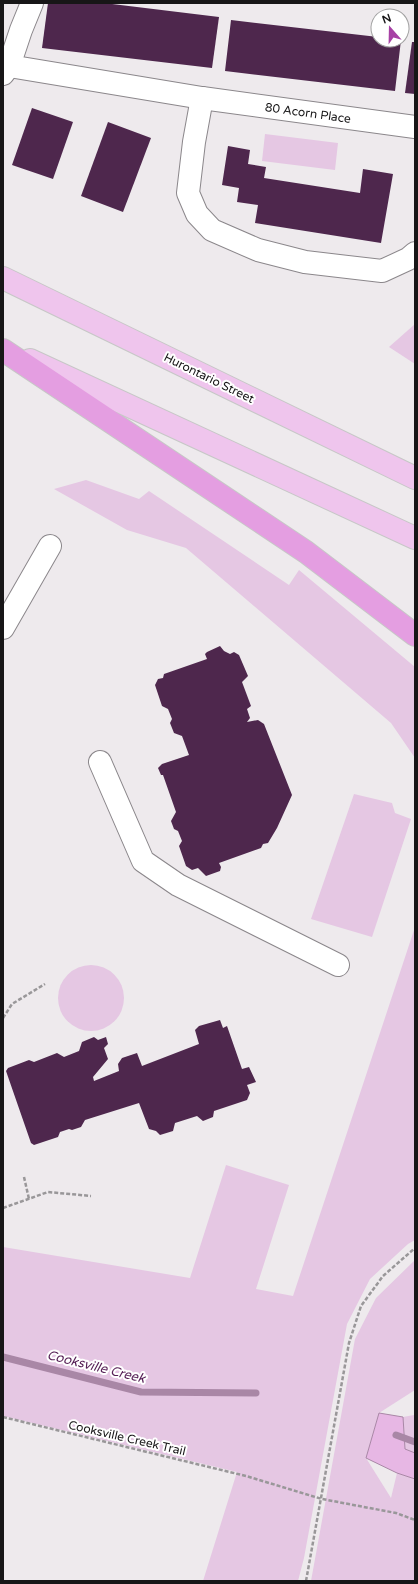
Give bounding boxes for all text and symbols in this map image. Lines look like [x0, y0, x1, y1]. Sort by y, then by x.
north arrow [370, 8, 410, 48]
text: N [380, 11, 393, 27]
street label: 80 Acorn Place [264, 100, 352, 126]
street label: Hurontario Street [162, 350, 257, 406]
water label: Cooksville Creek [45, 1347, 148, 1387]
street label: Cooksville Creek Trail [67, 1418, 187, 1458]

